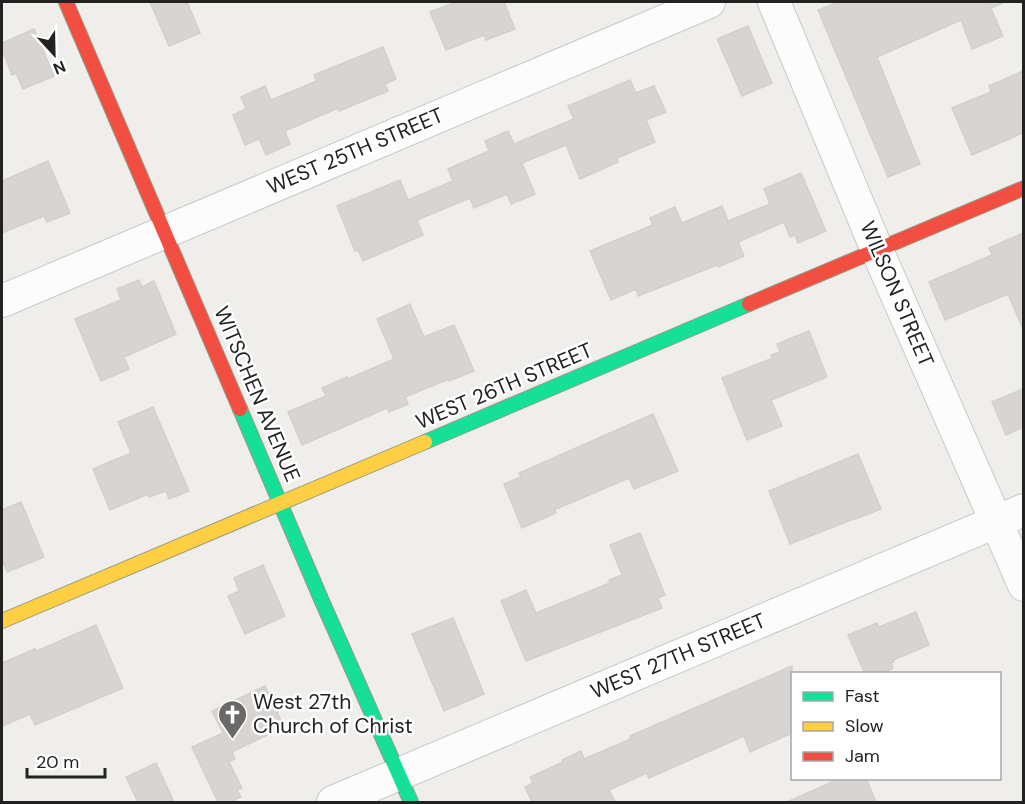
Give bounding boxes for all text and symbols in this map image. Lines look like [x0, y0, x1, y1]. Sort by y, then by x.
north arrow [24, 24, 84, 84]
text: N [50, 56, 69, 79]
street label: WEST 25TH STREET [262, 101, 448, 201]
street label: WILSON STREET [854, 217, 940, 371]
street label: WITSCHEN AVENUE [207, 302, 307, 486]
street label: WEST 26TH STREET [411, 336, 597, 436]
street label: WEST 27TH STREET [586, 606, 770, 706]
legend [791, 672, 1001, 780]
text: Fast [845, 684, 880, 708]
place label: West 27th Church of Christ [253, 688, 413, 740]
church icon: West 27th Church of Christ [216, 698, 248, 740]
text: Slow [845, 714, 884, 738]
scale bar [27, 741, 105, 779]
text: Jam [845, 744, 880, 768]
text: 20 m [36, 750, 79, 774]

